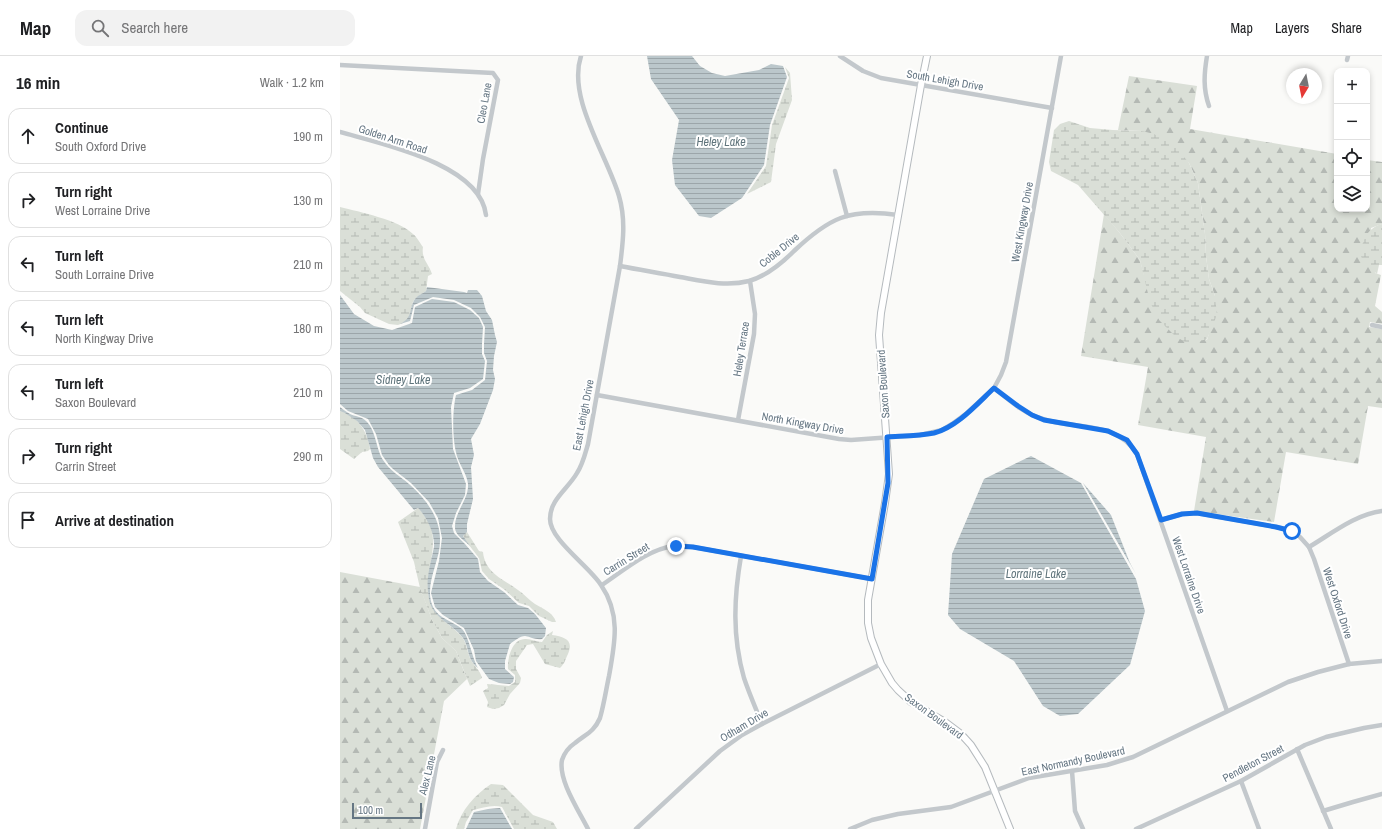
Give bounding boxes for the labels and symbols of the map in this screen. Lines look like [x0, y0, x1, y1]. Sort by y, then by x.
street label: South Lehigh Drive [906, 66, 984, 94]
north arrow [1286, 68, 1322, 104]
street label: Cleo Lane [474, 82, 494, 124]
street label: Golden Arm Road [357, 121, 429, 157]
water label: Heley Lake [696, 134, 746, 150]
street label: West Kingway Drive [1008, 181, 1036, 263]
street label: Coble Drive [756, 230, 802, 270]
street label: Heley Terrace [730, 321, 752, 377]
street label: Saxon Boulevard [874, 349, 892, 419]
water label: Sidney Lake [376, 372, 431, 388]
street label: East Lehigh Drive [569, 378, 597, 452]
street label: North Kingway Drive [761, 409, 845, 437]
route start [1283, 522, 1301, 540]
street label: West Lorraine Drive [1169, 535, 1209, 615]
route end [667, 537, 685, 555]
street label: Carrin Street [600, 539, 652, 579]
water label: Lorraine Lake [1006, 566, 1067, 582]
street label: West Oxford Drive [1320, 566, 1356, 640]
street label: Saxon Boulevard [902, 690, 966, 742]
street label: Odham Drive [717, 705, 771, 745]
street label: Pendleton Street [1220, 741, 1286, 785]
street label: East Normandy Boulevard [1020, 743, 1126, 779]
street label: Alex Lane [415, 754, 439, 797]
scale bar [352, 801, 422, 820]

